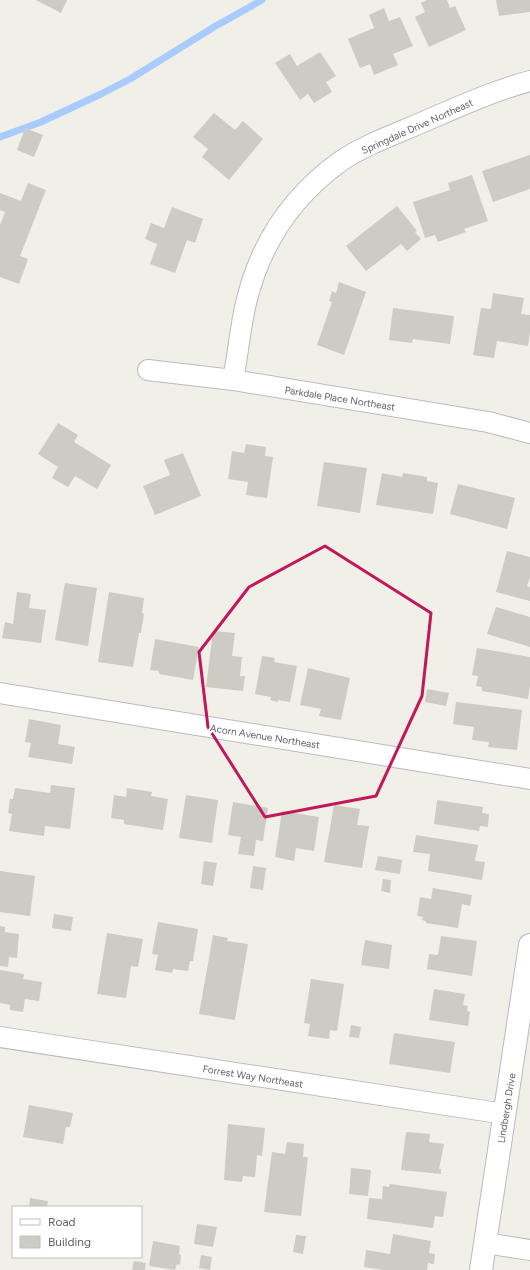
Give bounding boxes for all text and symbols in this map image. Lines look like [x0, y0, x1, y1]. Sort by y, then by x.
street label: Springdale Drive Northeast [359, 96, 475, 157]
street label: Parkdale Place Northeast [284, 383, 396, 414]
street label: Acorn Avenue Northeast [209, 721, 321, 752]
street label: Forrest Way Northeast [202, 1062, 304, 1091]
street label: Lindbergh Drive [495, 1072, 519, 1144]
legend [12, 1206, 142, 1258]
text: Road [48, 1215, 76, 1229]
text: Building [48, 1235, 91, 1249]

